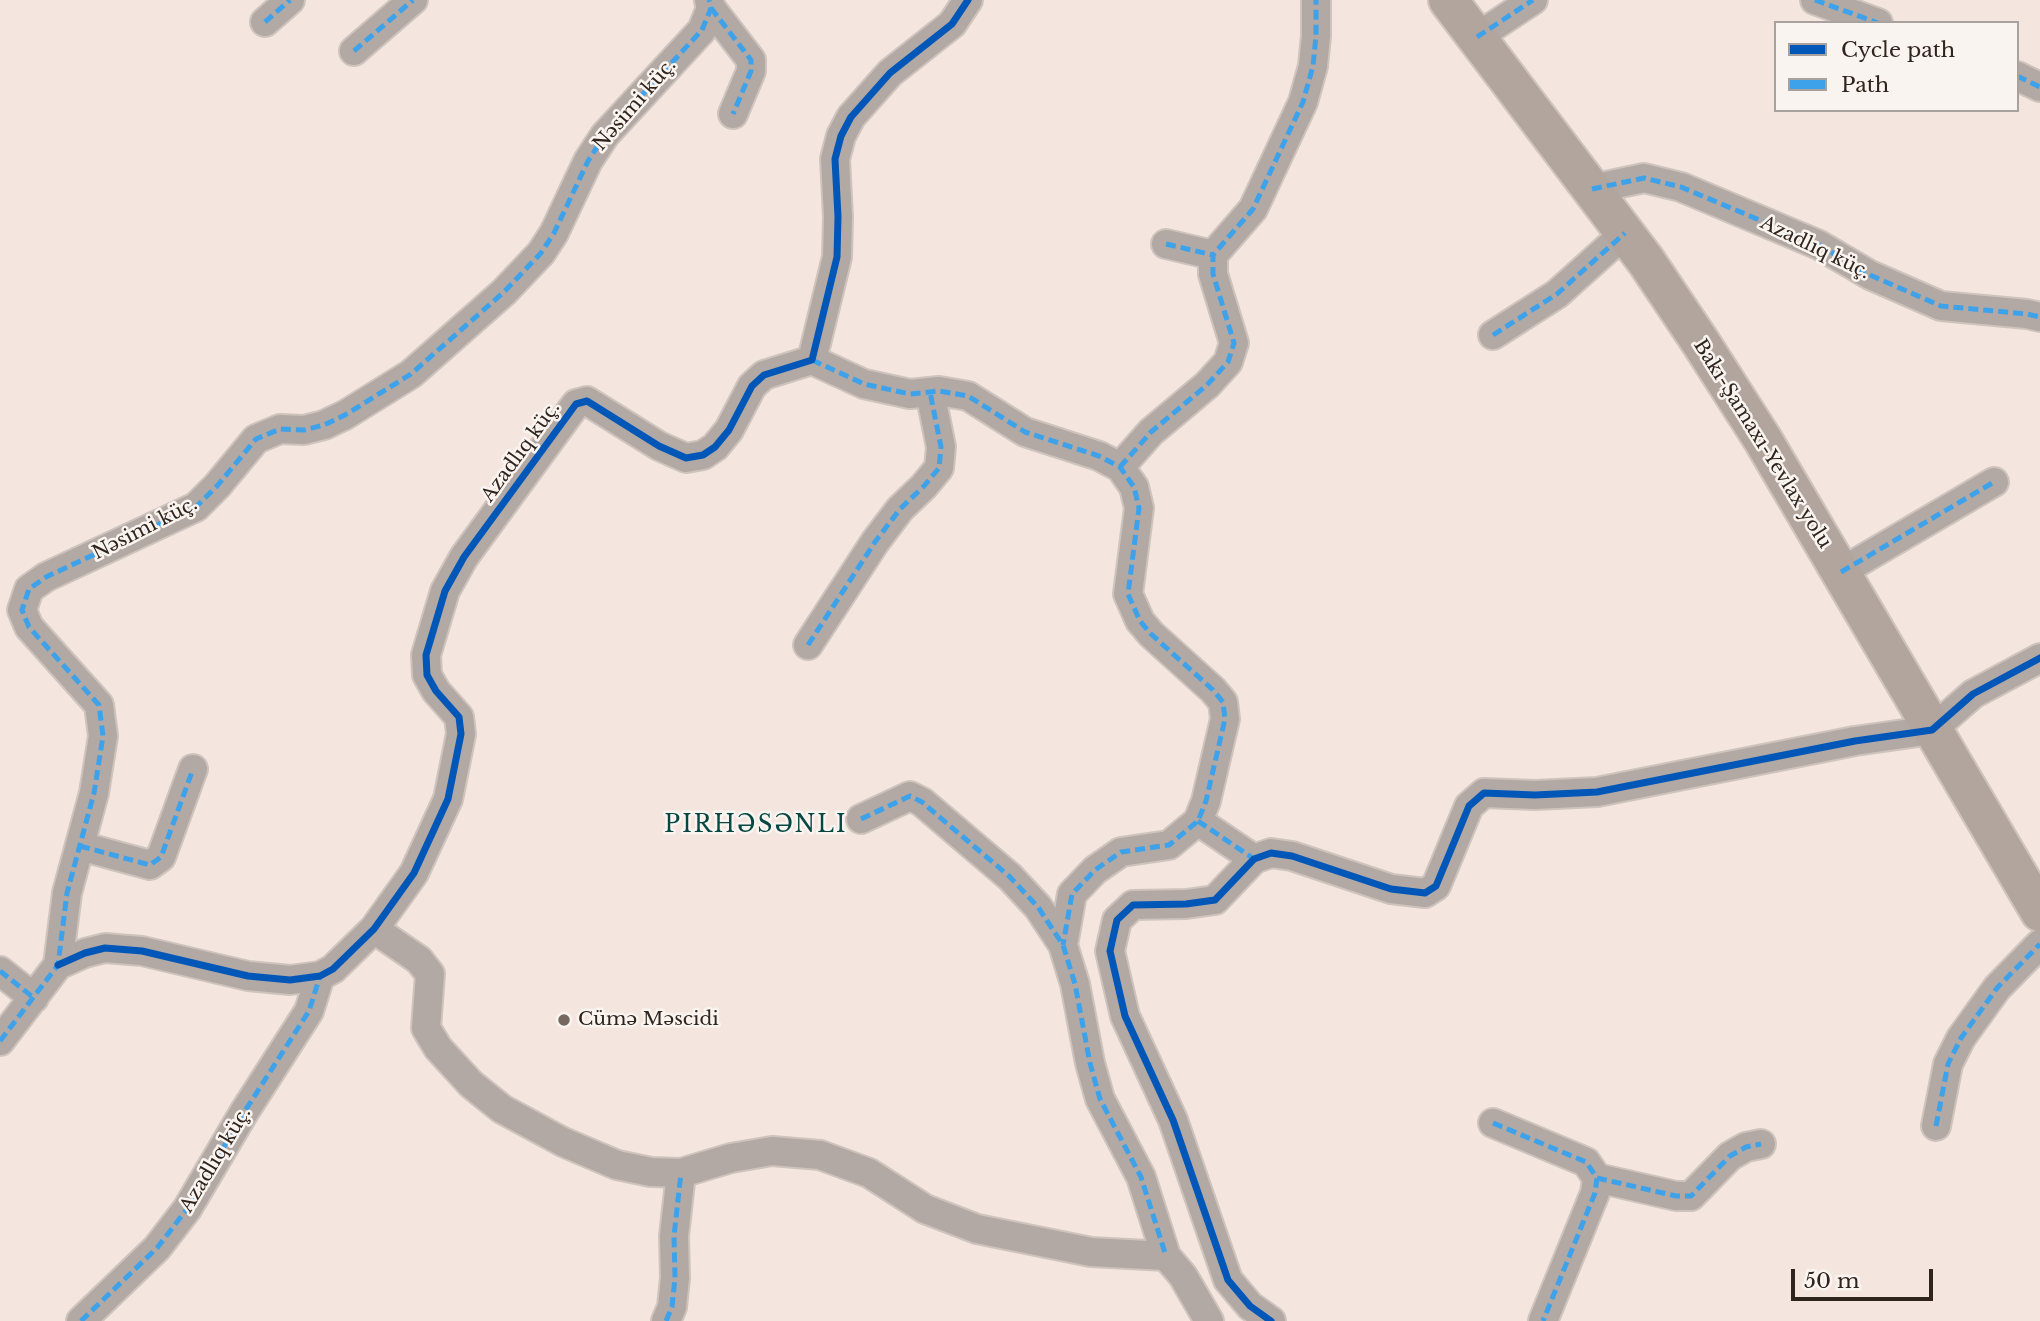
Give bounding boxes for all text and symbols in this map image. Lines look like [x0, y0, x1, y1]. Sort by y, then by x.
legend [1774, 21, 2019, 112]
text: Cycle path [1841, 37, 1955, 63]
street label: Nəsimi küç. [589, 54, 681, 156]
text: Path [1841, 72, 1889, 98]
street label: Azadlıq küç. [1757, 212, 1873, 284]
street label: Bakı-Şamaxı-Yevlax yolu [1688, 335, 1836, 553]
street label: Azadlıq küç. [477, 397, 565, 507]
street label: Nəsimi küç. [89, 493, 201, 565]
district label: PIRHƏSƏNLI [666, 812, 846, 840]
place label: Cümə Məscidi [578, 1009, 719, 1031]
marker: Cümə Məscidi [556, 1012, 572, 1028]
street label: Azadlıq küç. [176, 1103, 256, 1217]
scale bar [1795, 1254, 1937, 1298]
text: 50 m [1804, 1268, 1859, 1294]

